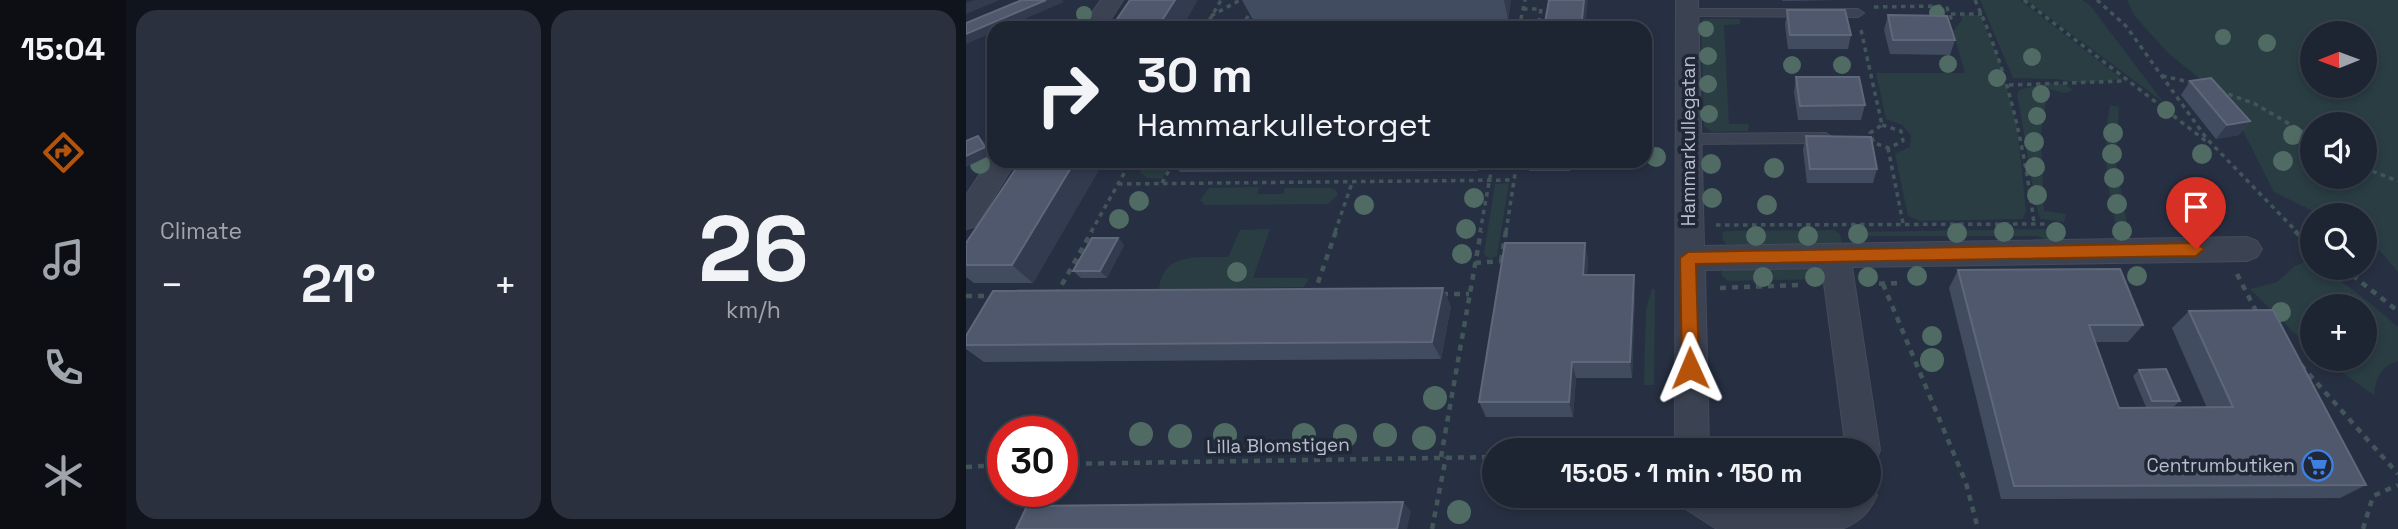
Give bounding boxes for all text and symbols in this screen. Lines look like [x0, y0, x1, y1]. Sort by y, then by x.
north arrow [2300, 21, 2376, 98]
map controls [2300, 21, 2377, 371]
text: 15:04 [21, 29, 105, 69]
text: 30 m [1137, 44, 1253, 106]
icon: right [1022, 49, 1113, 140]
street label: Hammarkullegatan [1676, 56, 1701, 226]
text: Hammarkulletorget [1137, 105, 1432, 145]
button: sound [2300, 112, 2377, 189]
icon: directions [39, 128, 88, 177]
pin [2166, 177, 2226, 249]
icon: arrive [2177, 188, 2215, 226]
text: 26 [698, 191, 809, 308]
button: search [2300, 203, 2377, 280]
text: Climate [160, 216, 242, 246]
icon: music [39, 235, 88, 284]
text: 21° [301, 251, 376, 317]
text: − [160, 261, 184, 309]
text: + [493, 261, 517, 309]
button: + [2300, 294, 2377, 371]
text: km/h [726, 295, 781, 325]
position arrow [1653, 331, 1727, 405]
icon: phone [39, 343, 88, 392]
speed limit sign: 30 [987, 416, 1078, 507]
street label: Lilla Blomstigen [1206, 432, 1350, 459]
supermarket icon: Centrumbutiken [2301, 448, 2335, 482]
icon: climate [39, 451, 88, 500]
place label: Centrumbutiken [2146, 453, 2295, 478]
text: 15:05 · 1 min · 150 m [1561, 456, 1802, 490]

